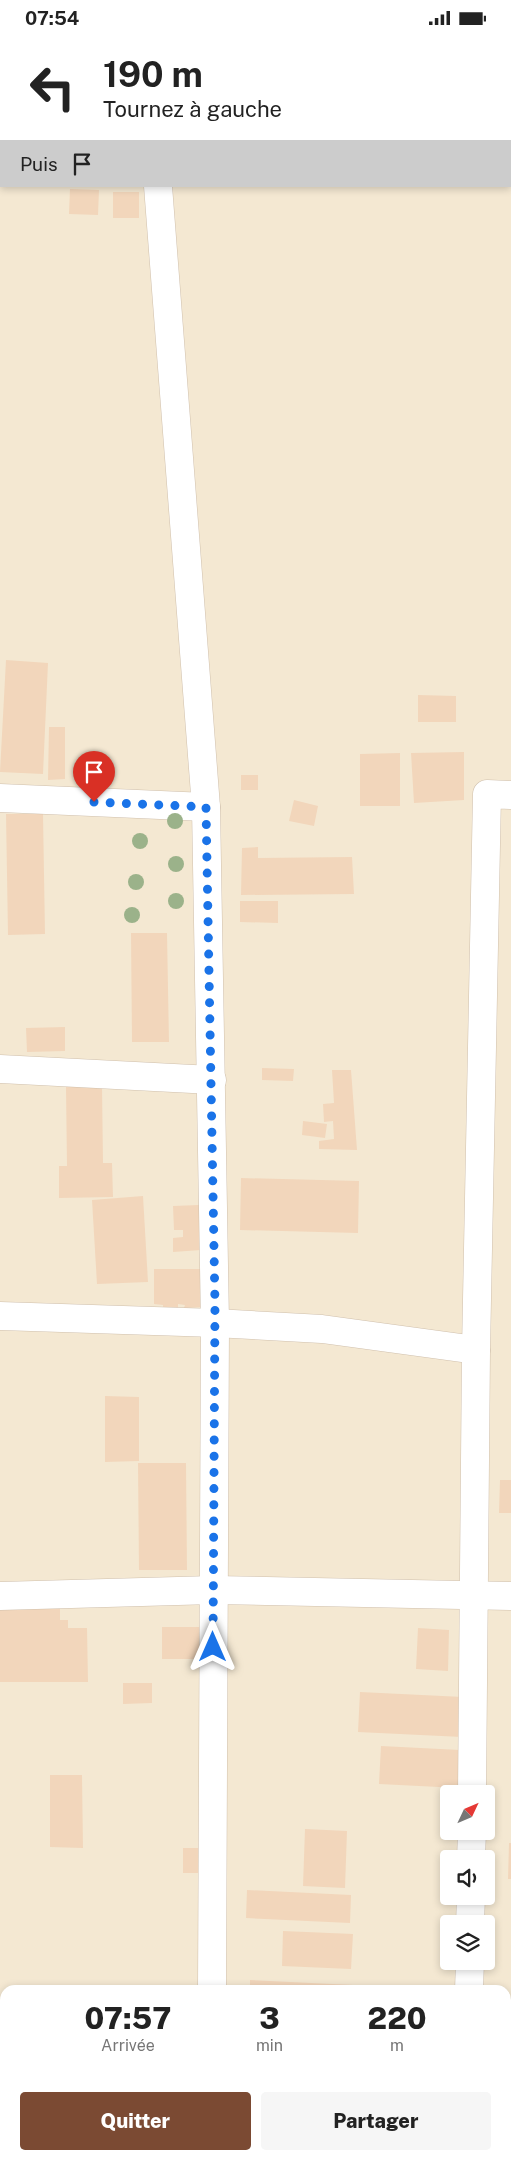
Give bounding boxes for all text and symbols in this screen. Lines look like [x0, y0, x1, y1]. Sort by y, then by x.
text: 07:54 [25, 7, 79, 29]
text: 190 m [103, 54, 203, 95]
icon: left [20, 55, 85, 120]
text: Tournez à gauche [103, 96, 282, 122]
icon: arrive [68, 150, 96, 178]
text: Puis [20, 153, 58, 175]
pin [73, 751, 115, 802]
icon: arrive [80, 758, 108, 786]
position arrow [186, 1620, 238, 1672]
north arrow [440, 1785, 495, 1840]
map controls [440, 1785, 495, 1970]
button: sound [440, 1850, 495, 1905]
button: layers [440, 1915, 495, 1970]
text: 07:57 [84, 2000, 171, 2036]
text: 3 [259, 2000, 280, 2036]
text: 220 [368, 2000, 427, 2036]
text: Arrivée [101, 2036, 155, 2055]
text: min [256, 2036, 283, 2055]
text: m [390, 2036, 404, 2055]
button: Quitter [20, 2092, 251, 2150]
button: Partager [261, 2092, 491, 2150]

